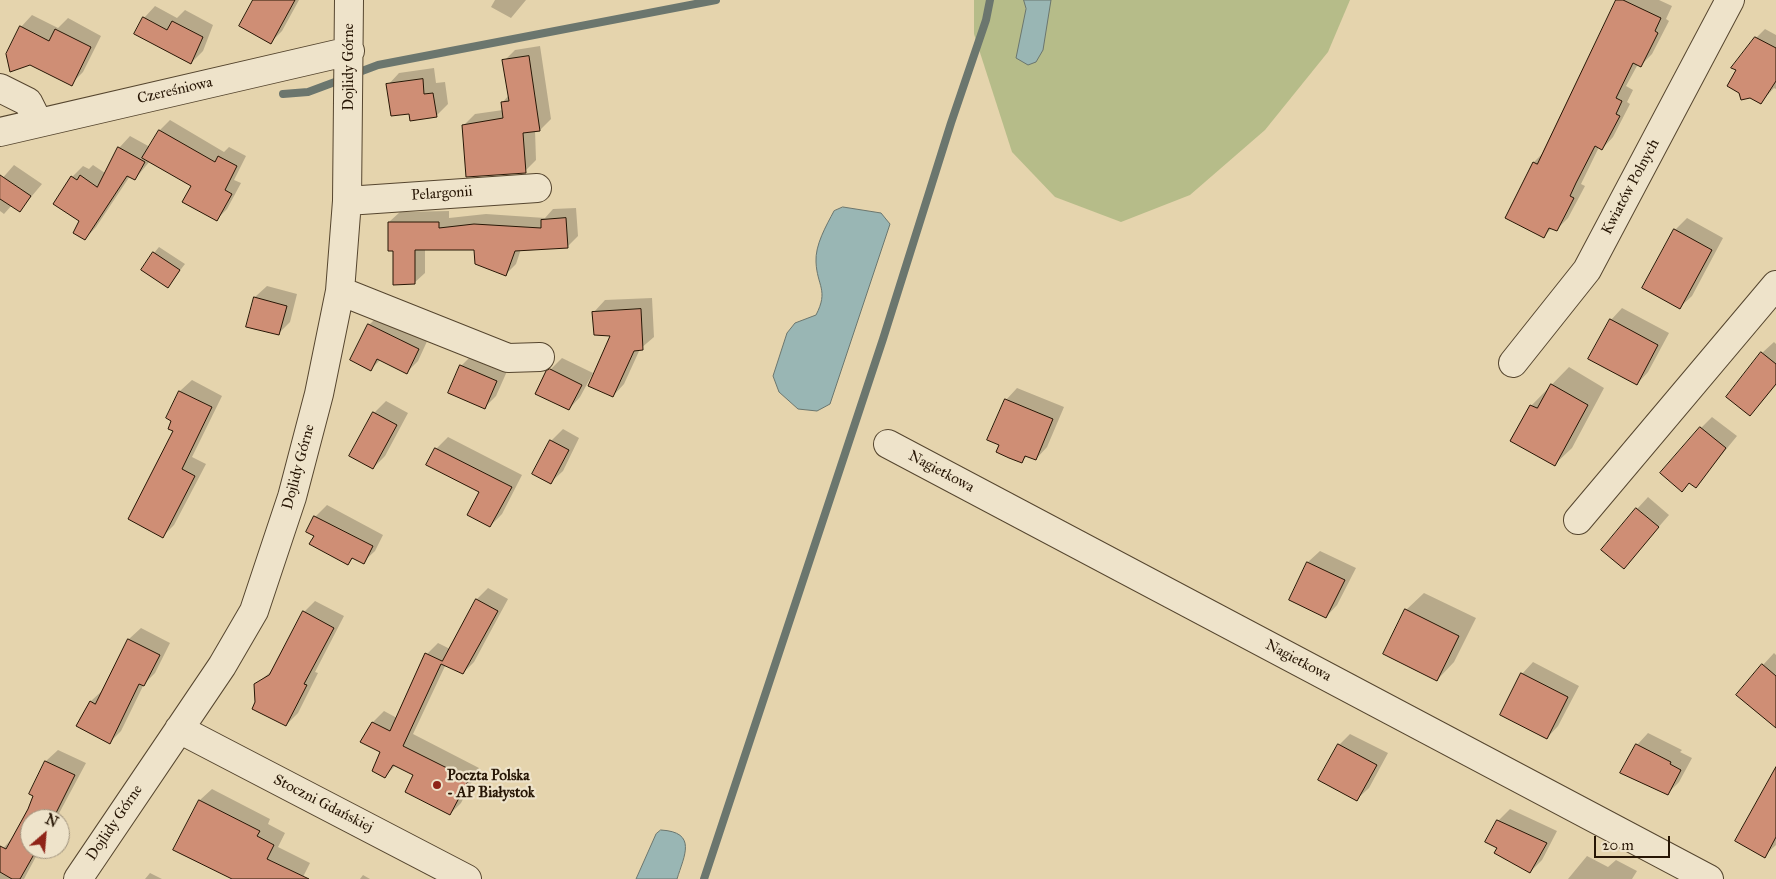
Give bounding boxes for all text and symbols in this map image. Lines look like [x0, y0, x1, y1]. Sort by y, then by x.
street label: Dojlidy Górne [340, 23, 358, 111]
street label: Czereśniowa [136, 74, 214, 108]
street label: Kwiatów Polnych [1598, 136, 1664, 238]
street label: Pelargonii [411, 183, 473, 205]
street label: Dojlidy Górne [279, 422, 319, 512]
street label: Nagietkowa [905, 447, 977, 497]
street label: Nagietkowa [1262, 636, 1334, 686]
place label: Poczta Polska - AP Białystok [447, 767, 535, 802]
street label: Stoczni Gdańskiej [270, 771, 376, 837]
marker: Poczta Polska - AP Białystok [431, 779, 443, 791]
street label: Dojlidy Górne [83, 782, 147, 864]
north arrow [20, 809, 70, 859]
text: N [42, 811, 61, 831]
scale bar [1596, 826, 1672, 858]
text: 20 m [1602, 836, 1634, 854]

